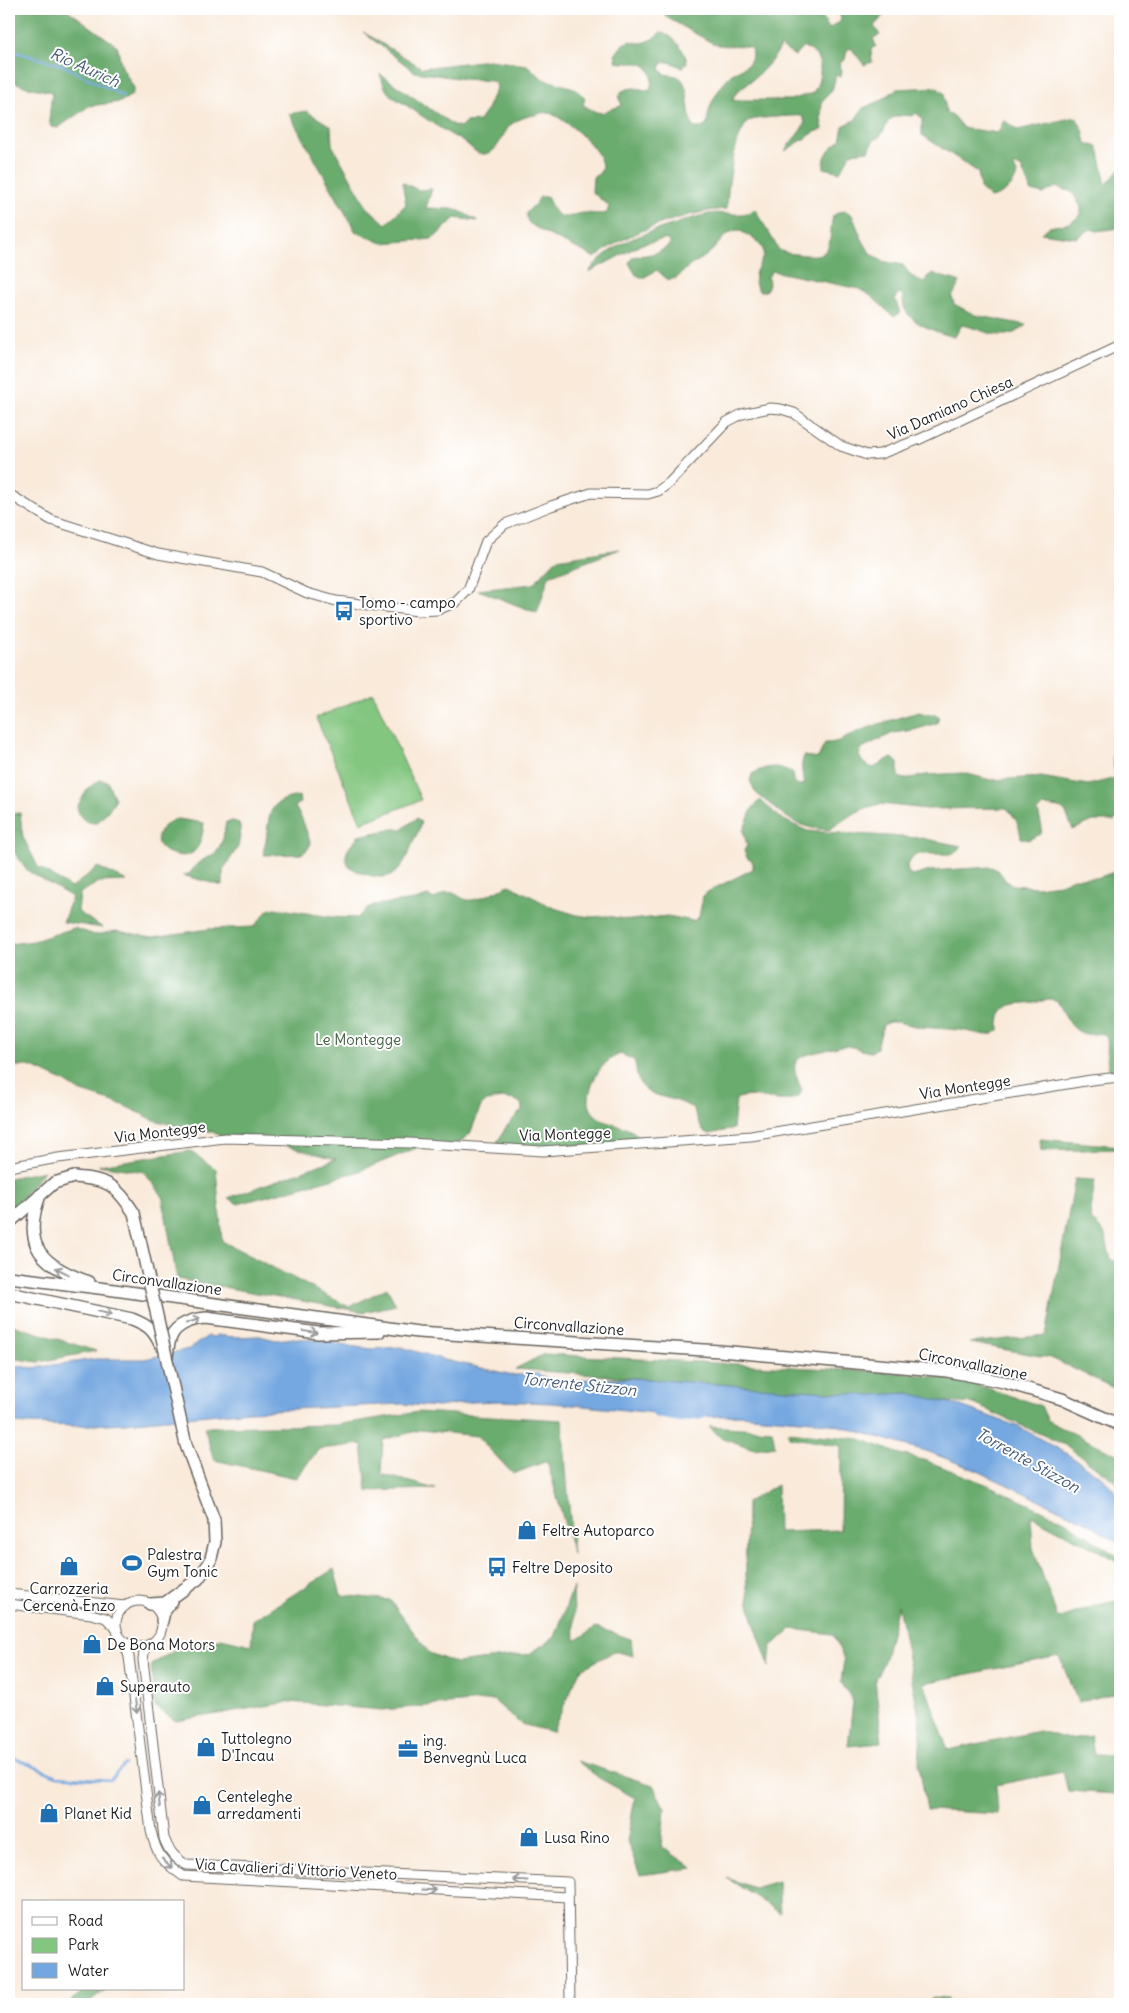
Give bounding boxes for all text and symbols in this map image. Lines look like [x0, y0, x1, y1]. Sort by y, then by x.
water label: Rio Aurich [47, 43, 123, 91]
street label: Via Damiano Chiesa [884, 372, 1016, 444]
place label: Tomo - campo sportivo [359, 593, 456, 629]
bus stop icon: Tomo - campo sportivo [333, 600, 355, 622]
park label: Le Montegge [315, 1030, 401, 1049]
street label: Via Montegge [918, 1070, 1012, 1104]
street label: Via Montegge [113, 1117, 207, 1147]
street label: Via Montegge [519, 1123, 611, 1145]
street label: Circonvallazione [111, 1265, 223, 1299]
one-way arrow [55, 1266, 70, 1276]
one-way arrow [96, 1309, 112, 1318]
street label: Circonvallazione [513, 1313, 625, 1339]
one-way arrow [184, 1316, 200, 1325]
one-way arrow [301, 1327, 317, 1337]
street label: Circonvallazione [917, 1344, 1029, 1384]
water label: Torrente Stizzon [521, 1368, 638, 1400]
water label: Torrente Stizzon [973, 1423, 1084, 1497]
shop icon: Feltre Autoparco [516, 1519, 538, 1541]
place label: Feltre Autoparco [542, 1521, 654, 1540]
place label: Palestra Gym Tonic [147, 1545, 218, 1581]
sports icon: Palestra Gym Tonic [121, 1552, 143, 1574]
shop icon: Carrozzeria Cercenà Enzo [58, 1555, 80, 1577]
bus stop icon: Feltre Deposito [486, 1556, 508, 1578]
place label: Feltre Deposito [512, 1558, 613, 1577]
place label: Carrozzeria Cercenà Enzo [23, 1579, 115, 1615]
shop icon: De Bona Motors [81, 1633, 103, 1655]
place label: De Bona Motors [107, 1635, 215, 1654]
shop icon: Superauto [94, 1675, 116, 1697]
place label: Superauto [120, 1677, 190, 1696]
one-way arrow [131, 1697, 141, 1713]
place label: Tuttolegno D'Incau [221, 1729, 292, 1765]
place label: ing. Benvegnù Luca [423, 1731, 527, 1767]
shop icon: Tuttolegno D'Incau [195, 1736, 217, 1758]
office icon: ing. Benvegnù Luca [397, 1738, 419, 1760]
place label: Centeleghe arredamenti [217, 1787, 301, 1823]
one-way arrow [154, 1793, 164, 1809]
shop icon: Centeleghe arredamenti [191, 1794, 213, 1816]
shop icon: Planet Kid [38, 1802, 60, 1824]
place label: Planet Kid [64, 1804, 132, 1823]
shop icon: Lusa Rino [518, 1826, 540, 1848]
place label: Lusa Rino [544, 1828, 610, 1847]
street label: Via Cavalieri di Vittorio Veneto [194, 1854, 398, 1884]
one-way arrow [161, 1856, 173, 1869]
one-way arrow [512, 1875, 528, 1885]
one-way arrow [420, 1885, 436, 1894]
legend [22, 1900, 185, 1990]
text: Road [68, 1911, 103, 1930]
text: Park [68, 1935, 99, 1954]
text: Water [68, 1961, 109, 1980]

